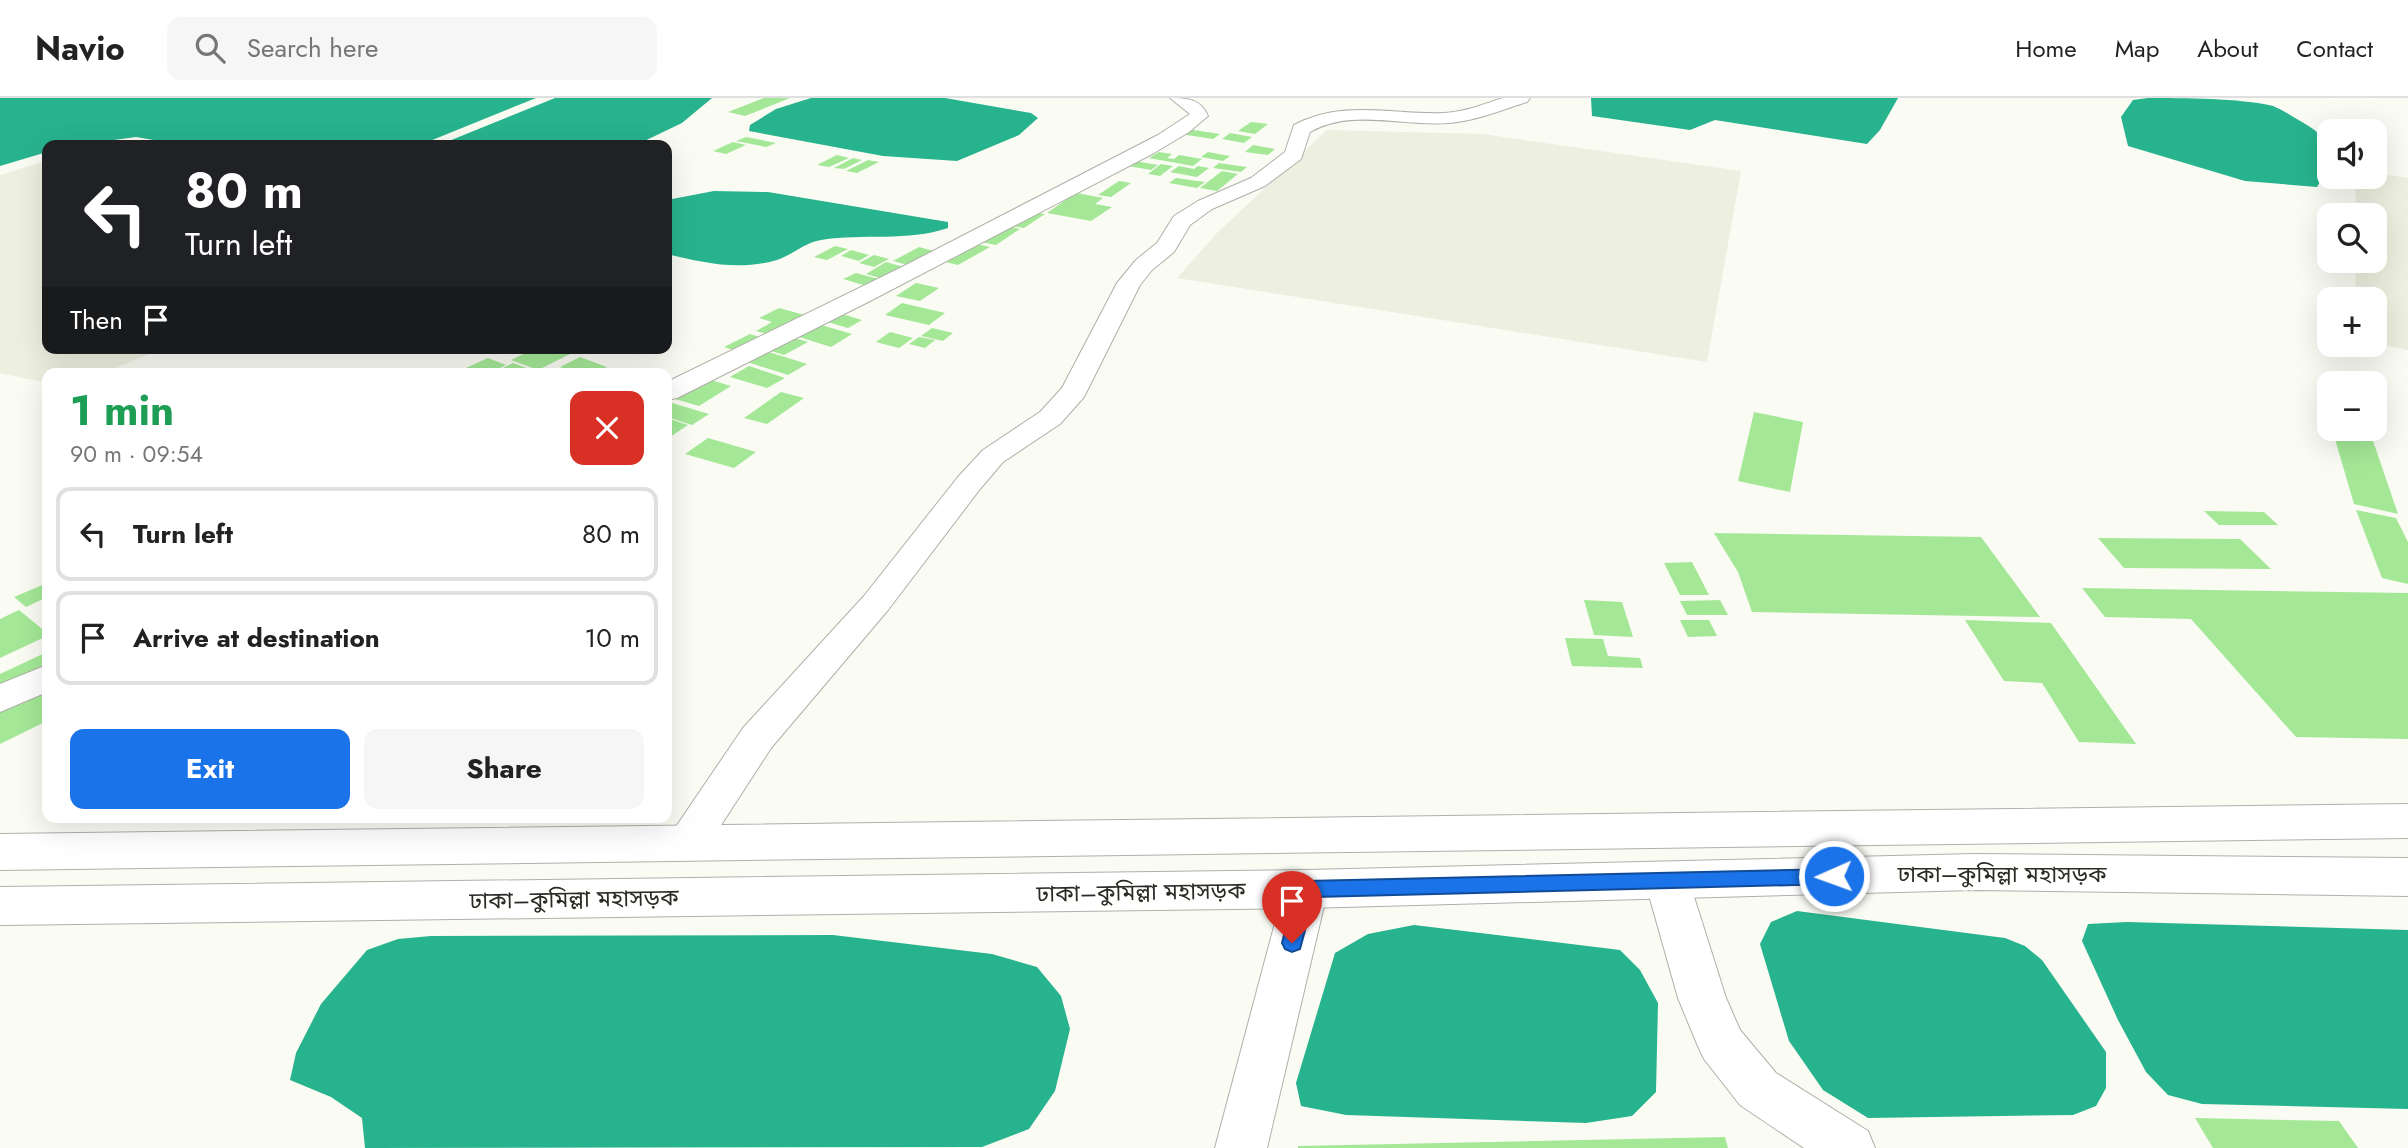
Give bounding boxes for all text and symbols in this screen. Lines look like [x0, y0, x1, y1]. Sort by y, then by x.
search box [167, 17, 657, 80]
text: Navio [35, 25, 125, 72]
icon: search [191, 29, 229, 67]
text: Search here [247, 29, 378, 67]
text: Home [2015, 31, 2077, 66]
text: Map [2115, 31, 2159, 66]
text: About [2197, 31, 2258, 66]
text: Contact [2296, 31, 2373, 66]
map controls [2317, 119, 2387, 441]
button: sound [2317, 119, 2387, 189]
text: 80 m [185, 156, 303, 226]
icon: left [70, 168, 161, 259]
button: search [2317, 203, 2387, 273]
text: Turn left [185, 221, 292, 267]
button: + [2317, 287, 2387, 357]
text: Then [70, 301, 123, 339]
icon: arrive [137, 301, 175, 339]
button: − [2317, 371, 2387, 441]
text: 1 min [70, 380, 174, 441]
button: close [570, 391, 644, 465]
text: 90 m · 09:54 [70, 437, 203, 471]
icon: left [74, 515, 112, 553]
text: Turn left [133, 515, 233, 553]
text: 80 m [582, 515, 640, 553]
icon: arrive [74, 619, 112, 657]
text: Arrive at destination [133, 619, 380, 657]
text: 10 m [585, 619, 640, 657]
button: Exit [70, 729, 350, 809]
button: Share [364, 729, 644, 809]
position arrow [1797, 839, 1871, 913]
street label: ঢাকা–কুমিল্লা মহাসড়ক [1896, 857, 2107, 891]
pin [1262, 871, 1322, 943]
street label: ঢাকা–কুমিল্লা মহাসড়ক [1035, 873, 1246, 911]
street label: ঢাকা–কুমিল্লা মহাসড়ক [468, 880, 679, 918]
icon: arrive [1273, 882, 1311, 920]

